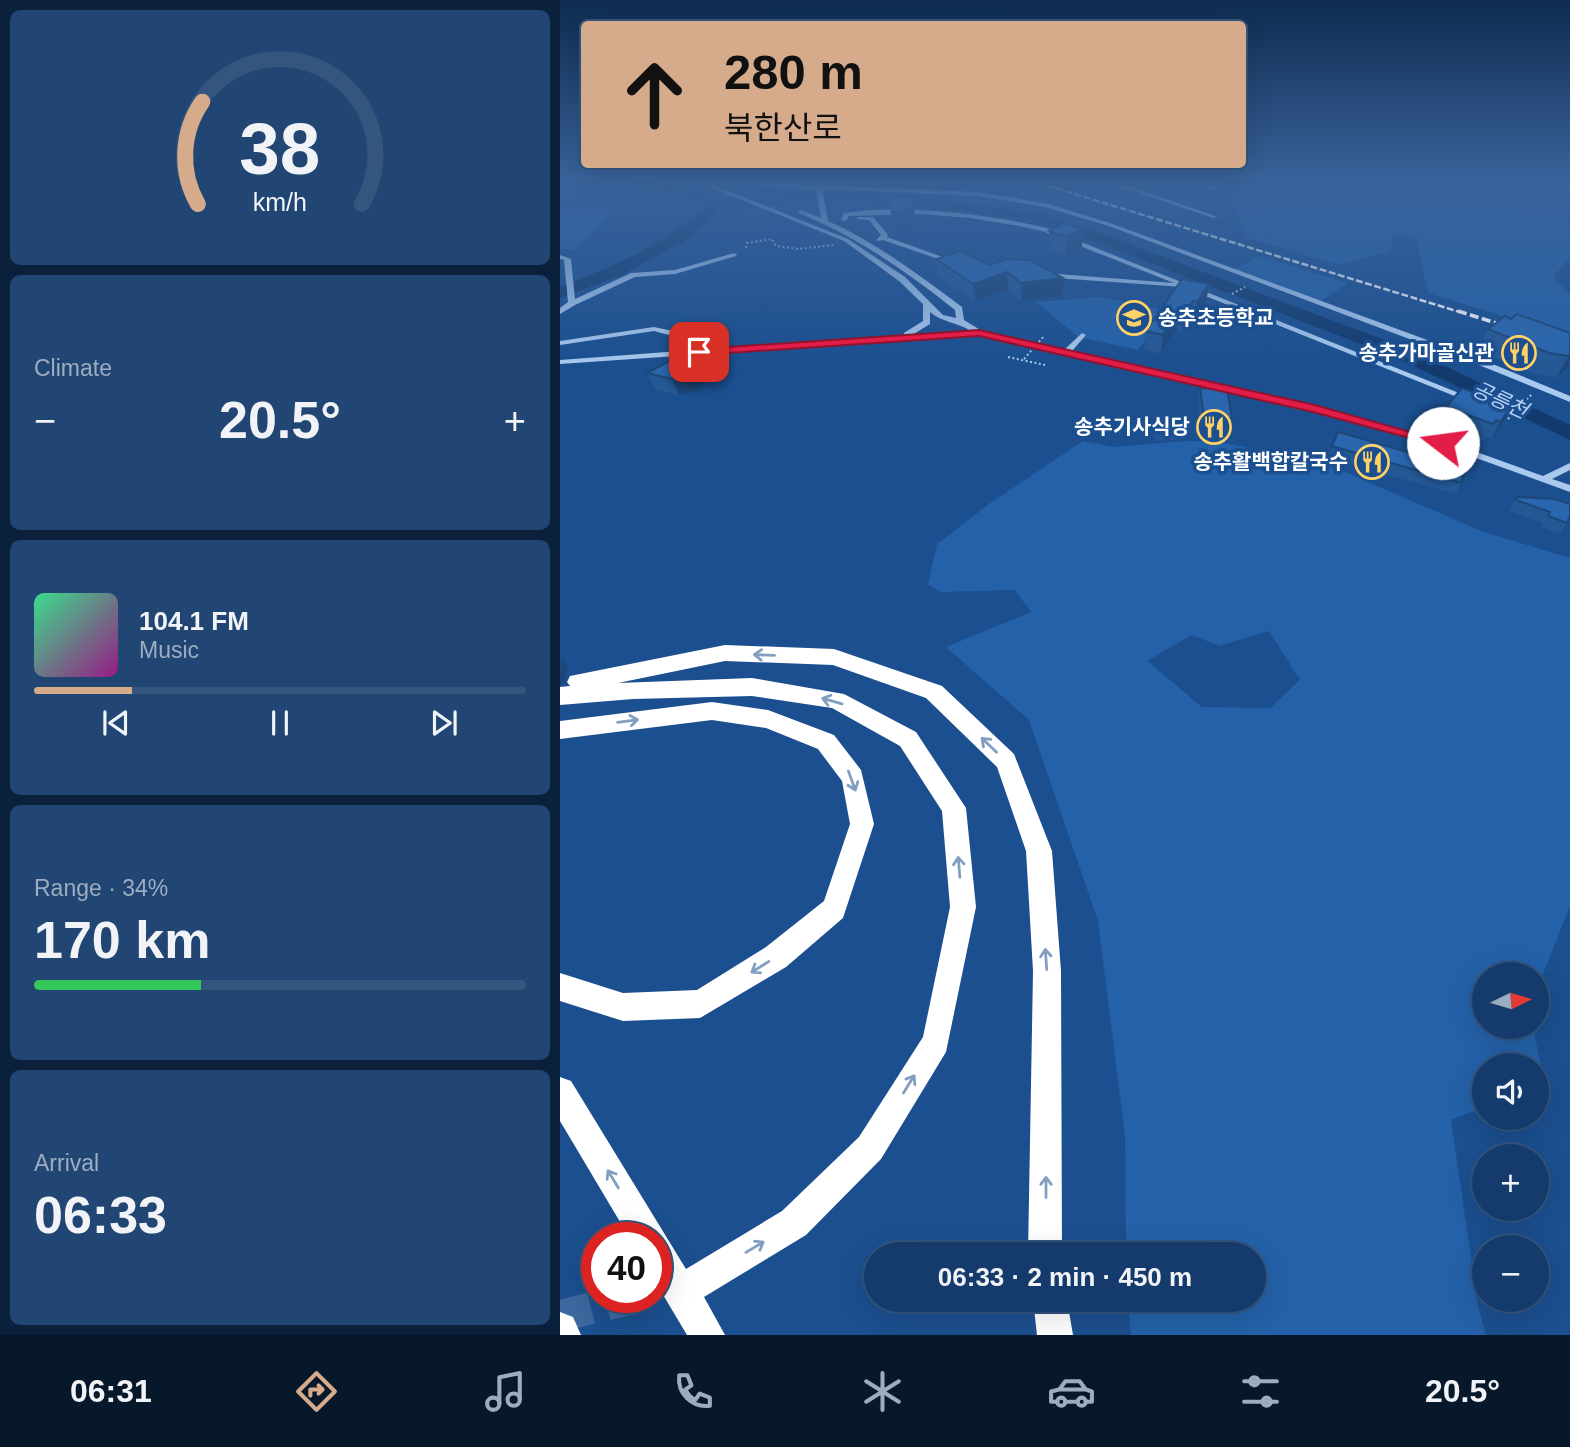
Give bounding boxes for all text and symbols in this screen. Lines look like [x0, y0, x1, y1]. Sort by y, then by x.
text: 280 m [724, 45, 863, 99]
icon: ahead [609, 49, 700, 140]
text: 38 [240, 108, 320, 189]
text: 북한산로 [724, 110, 842, 146]
text: km/h [253, 187, 307, 215]
school or university icon: 송추초등학교 [1115, 299, 1153, 337]
place label: 송추초등학교 [1158, 306, 1274, 329]
pin [669, 322, 729, 382]
icon: arrive [680, 333, 718, 371]
restaurant icon: 송추가마골신관 [1500, 334, 1538, 372]
place label: 송추가마골신관 [1359, 341, 1494, 364]
text: Climate [34, 355, 112, 381]
water label: 공릉천 [1469, 377, 1534, 423]
text: 20.5° [219, 391, 341, 449]
text: − [34, 400, 56, 442]
text: + [504, 400, 526, 442]
position arrow [1406, 406, 1480, 480]
restaurant icon: 송추기사식당 [1195, 408, 1233, 446]
place label: 송추기사식당 [1074, 415, 1190, 438]
restaurant icon: 송추활백합칼국수 [1353, 443, 1391, 481]
place label: 송추활백합칼국수 [1193, 450, 1348, 473]
text: 104.1 FM [139, 606, 249, 636]
text: Music [139, 637, 199, 663]
one-way arrow [753, 648, 776, 661]
one-way arrow [822, 694, 844, 707]
icon: previous [97, 704, 135, 742]
icon: pause [261, 704, 299, 742]
icon: next [425, 704, 463, 742]
one-way arrow [616, 714, 639, 727]
one-way arrow [981, 736, 998, 753]
one-way arrow [847, 770, 859, 792]
one-way arrow [952, 856, 965, 879]
text: Range · 34% [34, 875, 168, 901]
text: 170 km [34, 911, 210, 969]
one-way arrow [1039, 948, 1052, 971]
one-way arrow [751, 960, 771, 974]
north arrow [1472, 962, 1549, 1040]
map controls [1472, 962, 1549, 1312]
button: sound [1472, 1053, 1549, 1130]
one-way arrow [902, 1075, 917, 1094]
button: + [1472, 1144, 1549, 1221]
text: Arrival [34, 1150, 99, 1176]
one-way arrow [605, 1169, 619, 1189]
one-way arrow [1039, 1175, 1052, 1198]
text: 06:33 [34, 1186, 167, 1244]
speed limit sign: 40 [581, 1222, 672, 1313]
button: − [1472, 1235, 1549, 1312]
one-way arrow [744, 1239, 764, 1253]
text: 06:33 · 2 min · 450 m [938, 1262, 1192, 1292]
icon: directions [292, 1367, 341, 1416]
icon: music [481, 1367, 530, 1416]
icon: phone [669, 1367, 718, 1416]
icon: climate [858, 1367, 907, 1416]
icon: car [1047, 1367, 1096, 1416]
icon: filters [1236, 1367, 1285, 1416]
text: 06:31 [70, 1373, 152, 1409]
text: 20.5° [1425, 1373, 1500, 1409]

